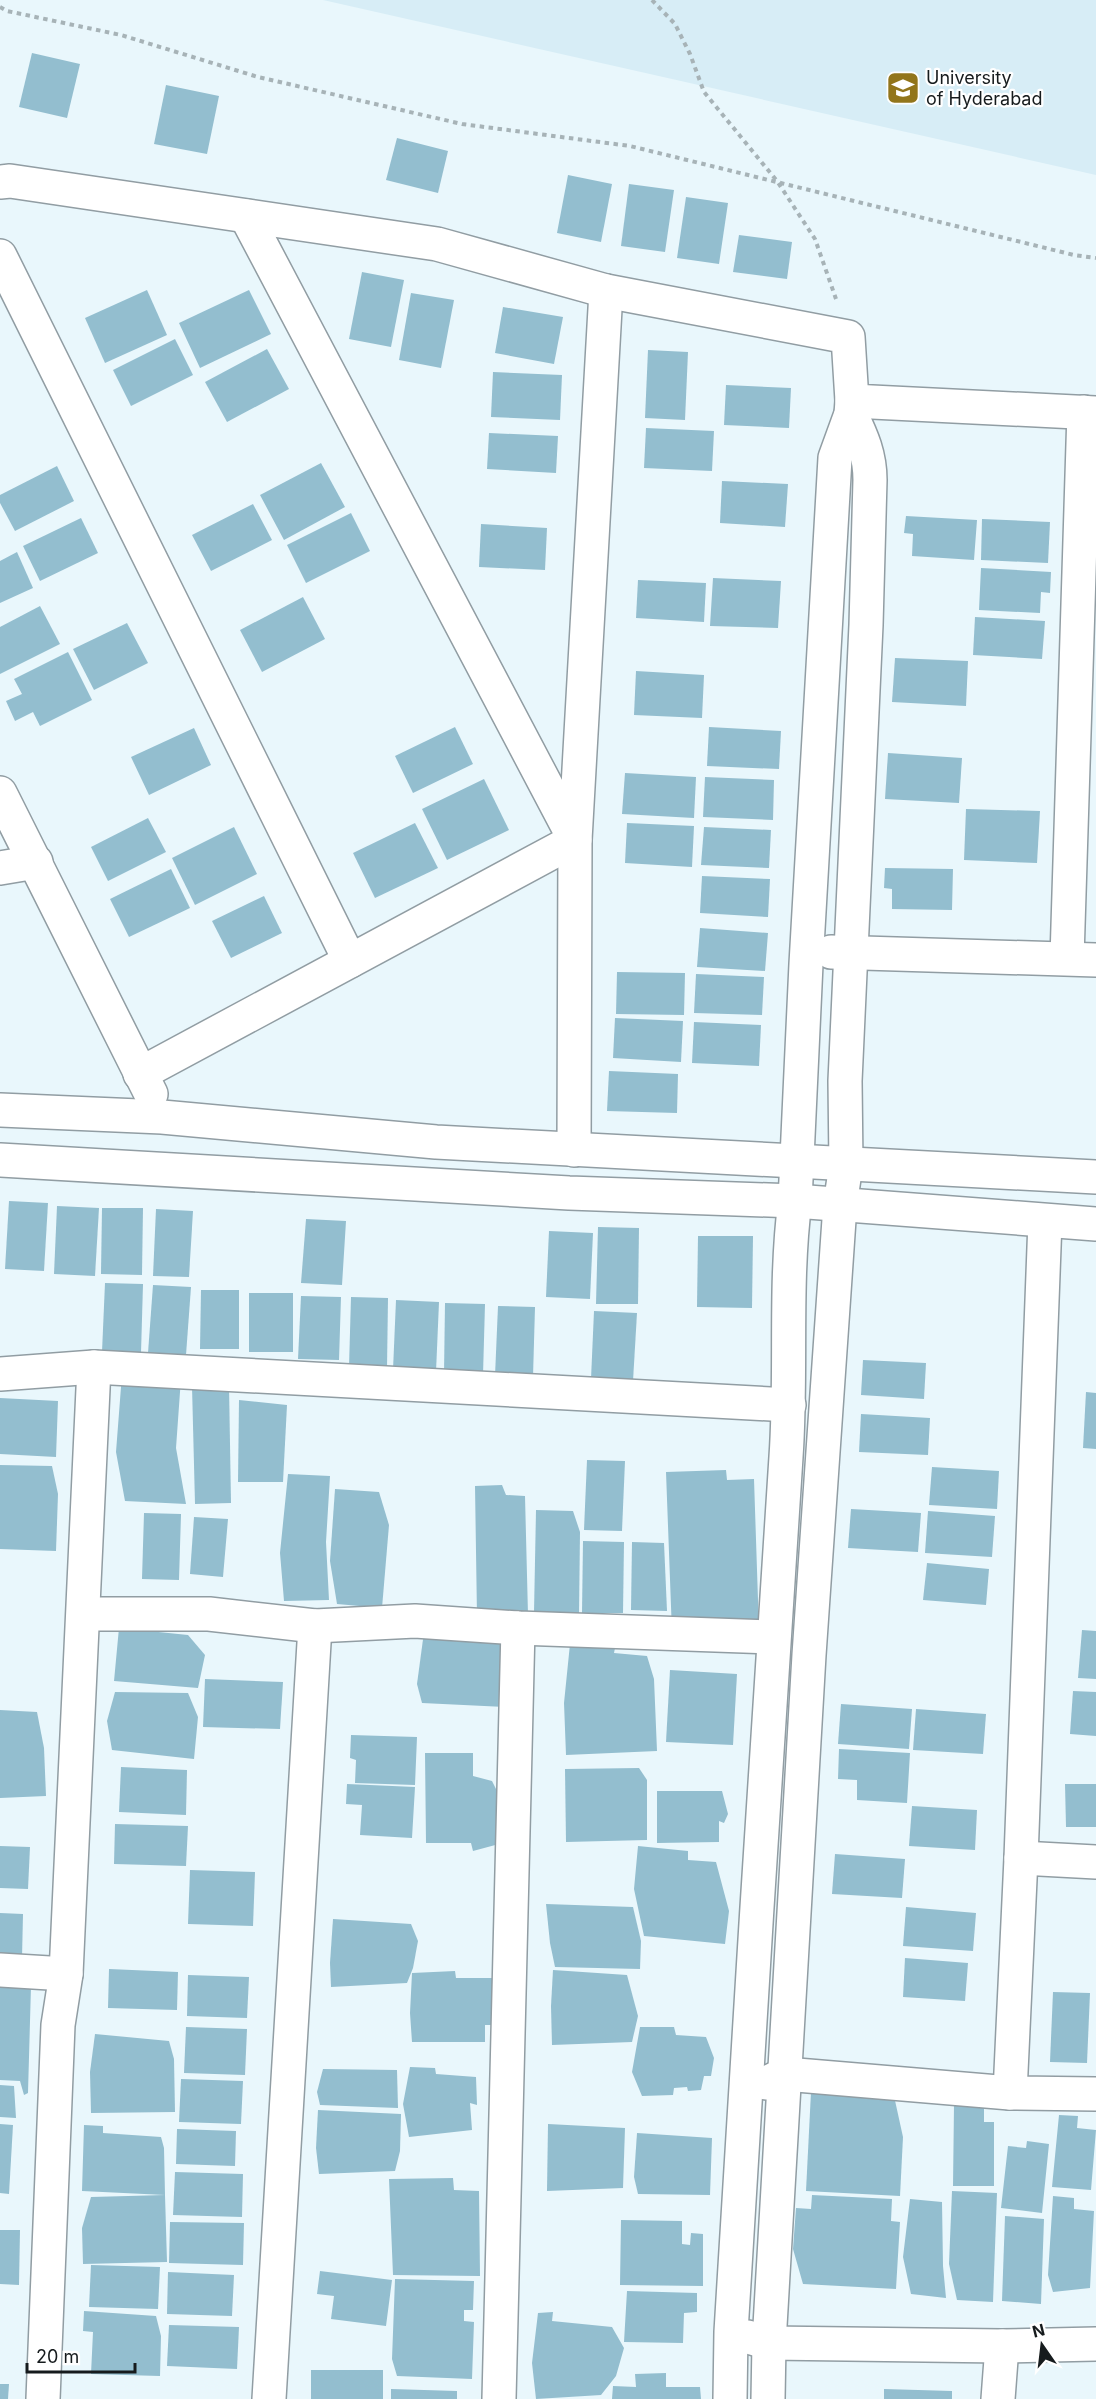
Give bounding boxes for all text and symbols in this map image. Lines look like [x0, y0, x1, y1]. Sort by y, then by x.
place label: University of Hyderabad [926, 67, 1042, 109]
school or university icon: University of Hyderabad [885, 70, 921, 106]
north arrow [1012, 2315, 1072, 2375]
text: N [1030, 2319, 1047, 2342]
scale bar [27, 2336, 135, 2374]
text: 20 m [36, 2346, 79, 2367]

